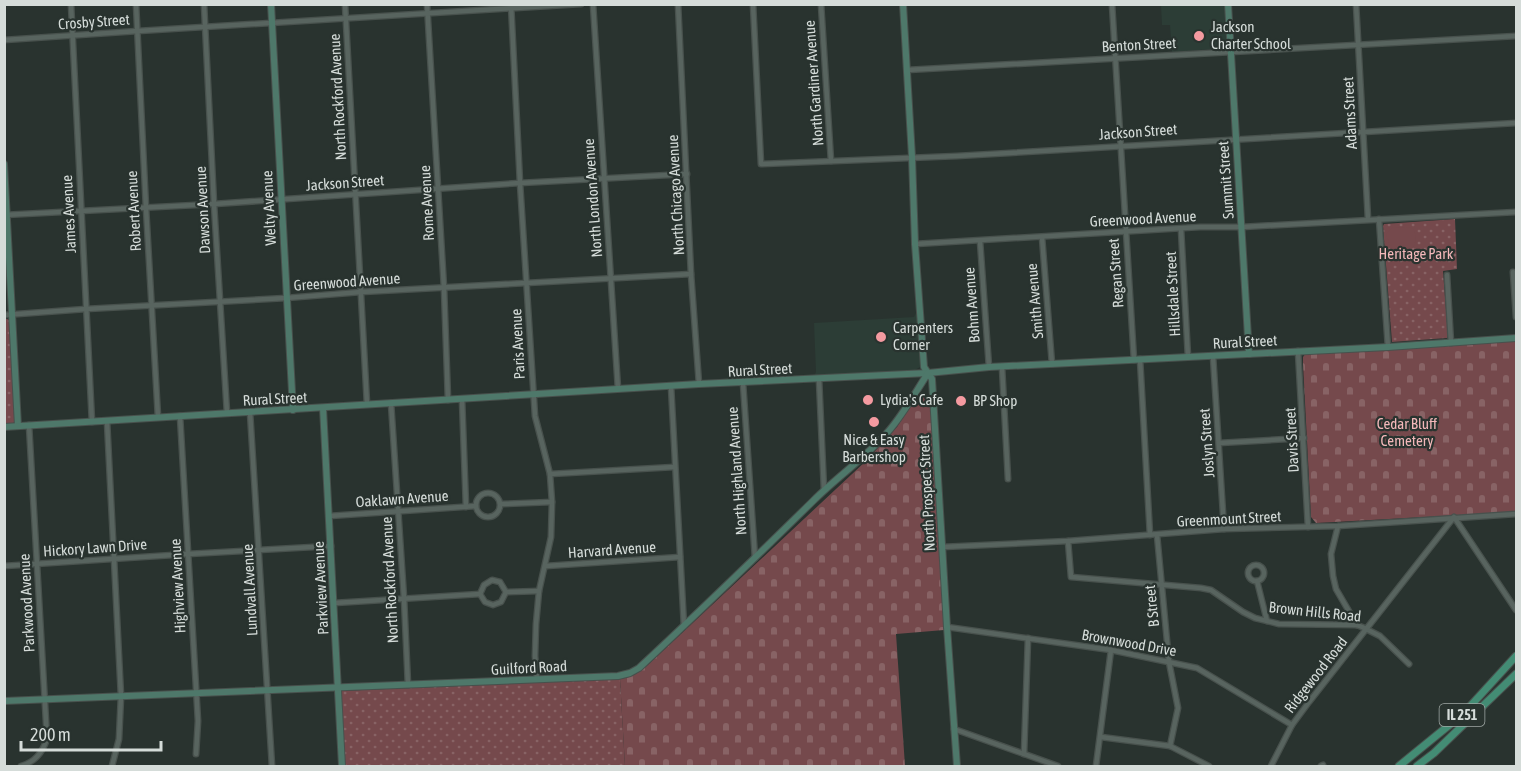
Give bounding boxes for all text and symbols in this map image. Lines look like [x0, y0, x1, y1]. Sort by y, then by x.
street label: Crosby Street [58, 11, 130, 32]
place label: Jackson Charter School [1211, 18, 1291, 52]
street label: North Gardiner Avenue [801, 19, 826, 146]
marker: Jackson Charter School [1192, 29, 1206, 43]
street label: North Rockford Avenue [326, 33, 349, 161]
street label: Benton Street [1101, 34, 1177, 55]
street label: Adams Street [1339, 76, 1360, 150]
street label: Jackson Street [1098, 120, 1178, 143]
street label: North Chicago Avenue [664, 134, 687, 256]
street label: North London Avenue [580, 138, 605, 258]
street label: Summit Street [1214, 141, 1237, 219]
street label: Rome Avenue [416, 165, 437, 241]
street label: Dawson Avenue [192, 166, 213, 254]
street label: Robert Avenue [123, 170, 144, 252]
street label: Welty Avenue [258, 170, 279, 246]
street label: Jackson Street [305, 171, 385, 194]
street label: James Avenue [58, 174, 79, 254]
street label: Greenwood Avenue [1089, 207, 1197, 230]
street label: Regan Street [1105, 238, 1126, 308]
park label: Heritage Park [1379, 245, 1454, 262]
street label: Hillsdale Street [1162, 251, 1183, 337]
street label: Smith Avenue [1023, 262, 1046, 340]
street label: Bohm Avenue [960, 266, 983, 343]
street label: Greenwood Avenue [293, 269, 401, 294]
street label: Paris Avenue [507, 308, 528, 380]
place label: Carpenters Corner [893, 319, 953, 353]
marker: Carpenters Corner [874, 330, 888, 344]
street label: Rural Street [1212, 331, 1278, 352]
street label: Rural Street [727, 359, 793, 380]
street label: Rural Street [242, 388, 308, 409]
place label: Lydia's Cafe [880, 391, 944, 408]
place label: BP Shop [973, 392, 1017, 409]
marker: Lydia's Cafe [861, 393, 875, 407]
marker: BP Shop [954, 394, 968, 408]
street label: North Highland Avenue [724, 406, 749, 536]
street label: Davis Street [1281, 407, 1302, 473]
street label: Joslyn Street [1196, 408, 1217, 478]
marker: Nice & Easy Barbershop [867, 415, 881, 429]
park label: Cedar Bluff Cemetery [1377, 415, 1437, 449]
place label: Nice & Easy Barbershop [842, 431, 906, 465]
street label: North Prospect Street [915, 434, 938, 552]
street label: Oaklawn Avenue [355, 487, 449, 510]
street label: Greenmount Street [1176, 507, 1282, 530]
street label: North Rockford Avenue [378, 516, 401, 644]
street label: Hickory Lawn Drive [43, 535, 148, 560]
street label: Highview Avenue [167, 538, 188, 634]
street label: Harvard Avenue [567, 538, 657, 561]
street label: Parkview Avenue [310, 541, 331, 635]
street label: Lundvall Avenue [239, 543, 260, 636]
street label: Parkwood Avenue [15, 553, 38, 653]
street label: B Street [1141, 584, 1162, 628]
street label: Brown Hills Road [1268, 598, 1362, 625]
street label: Brownwood Drive [1080, 626, 1178, 659]
street label: Ridgewood Road [1281, 633, 1350, 716]
street label: Guilford Road [491, 657, 567, 678]
road number: IL 251 [1440, 704, 1484, 726]
scale bar [21, 714, 160, 752]
text: 200 m [30, 724, 71, 745]

